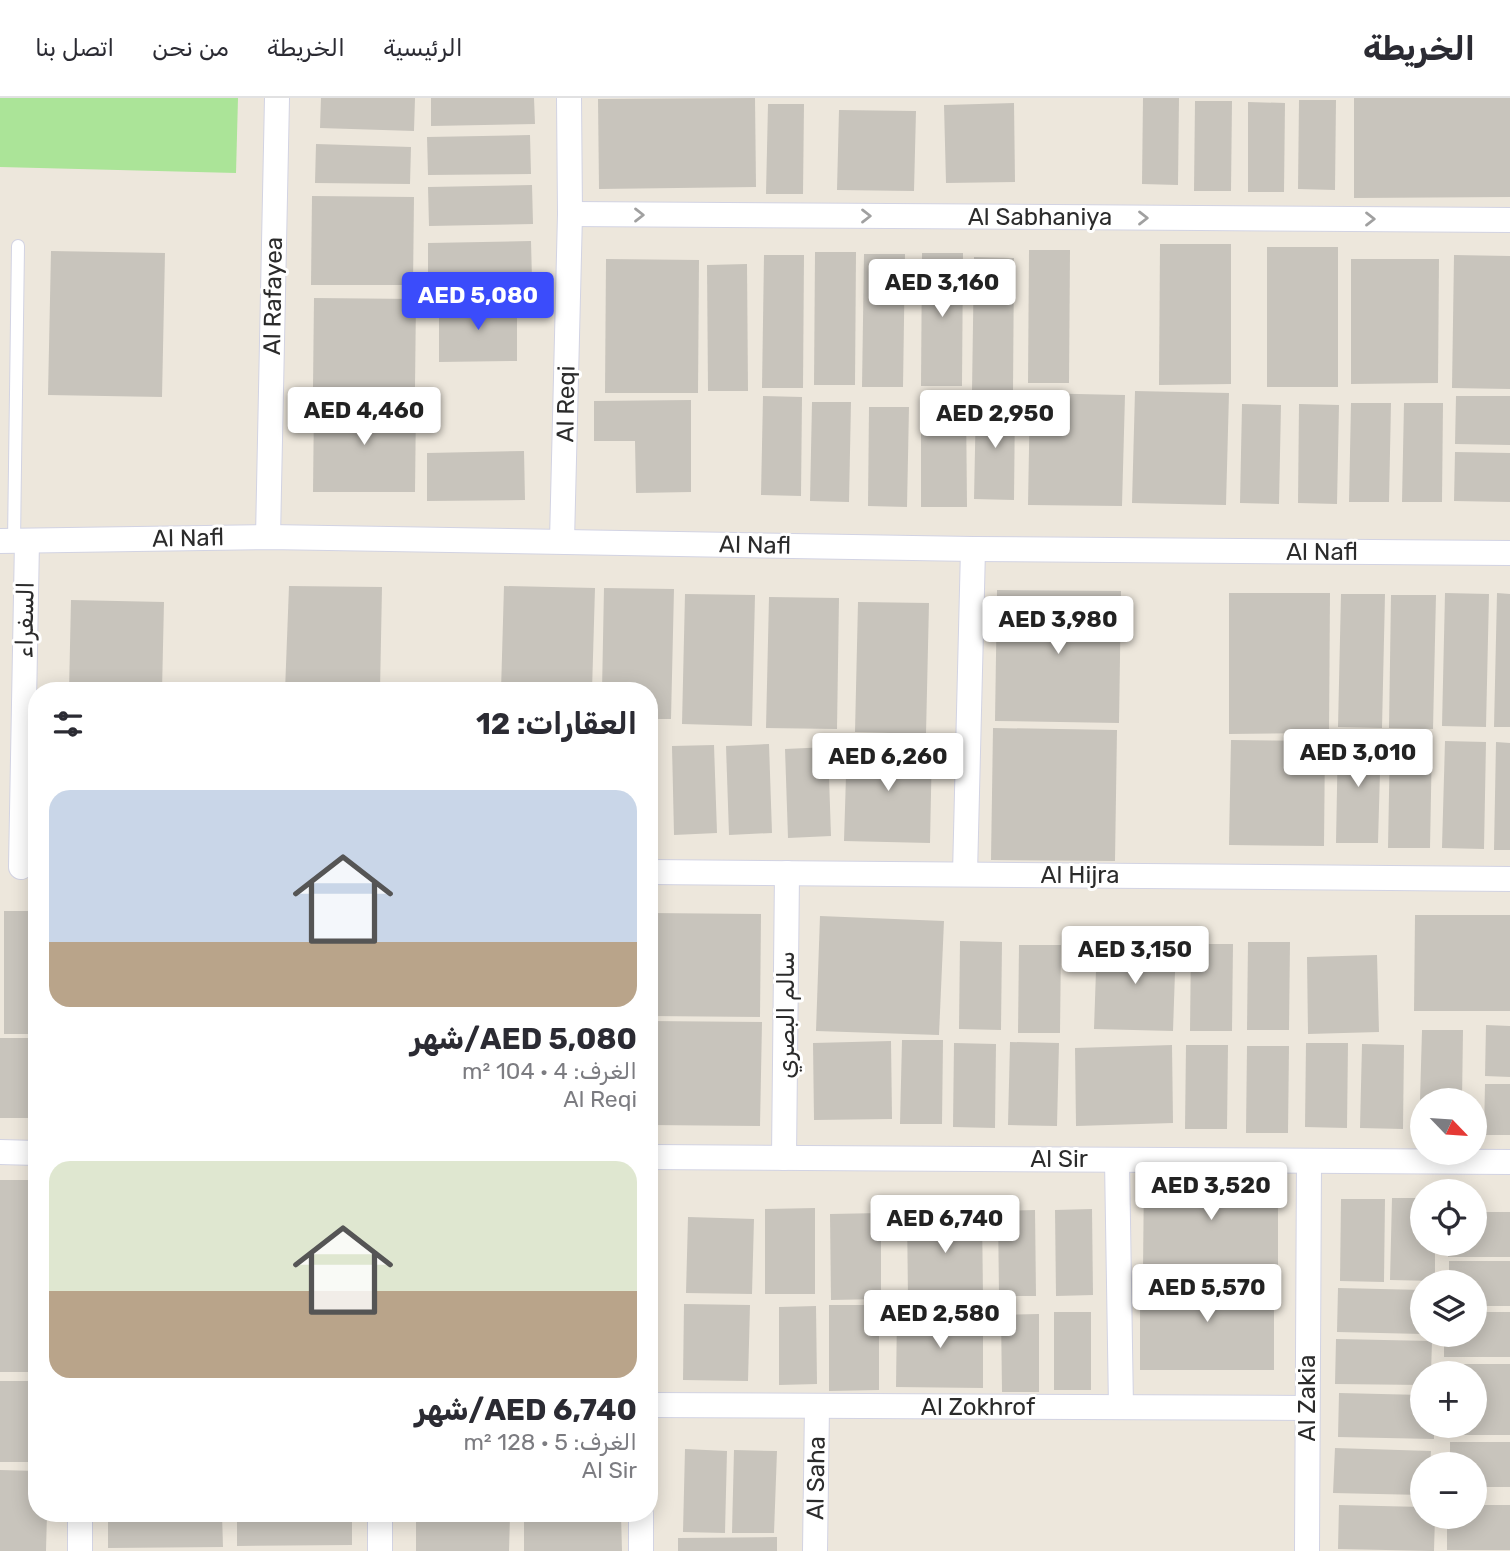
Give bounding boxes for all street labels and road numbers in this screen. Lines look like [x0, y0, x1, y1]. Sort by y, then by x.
street label: Al Sabhaniya [968, 203, 1112, 231]
street label: Al Rafayea [258, 237, 288, 355]
street label: Al Reqi [551, 365, 581, 443]
street label: Al Nafl [152, 523, 224, 553]
street label: Al Nafl [719, 530, 791, 560]
street label: Al Nafl [1286, 538, 1358, 566]
street label: السفراء [10, 581, 40, 659]
street label: Al Hijra [1040, 861, 1120, 889]
street label: سالم البصري [772, 951, 803, 1079]
street label: Al Sir [1030, 1145, 1088, 1173]
street label: Al Zakia [1293, 1355, 1321, 1441]
street label: Al Zokhrof [921, 1393, 1036, 1421]
street label: Al Saha [801, 1436, 831, 1520]

